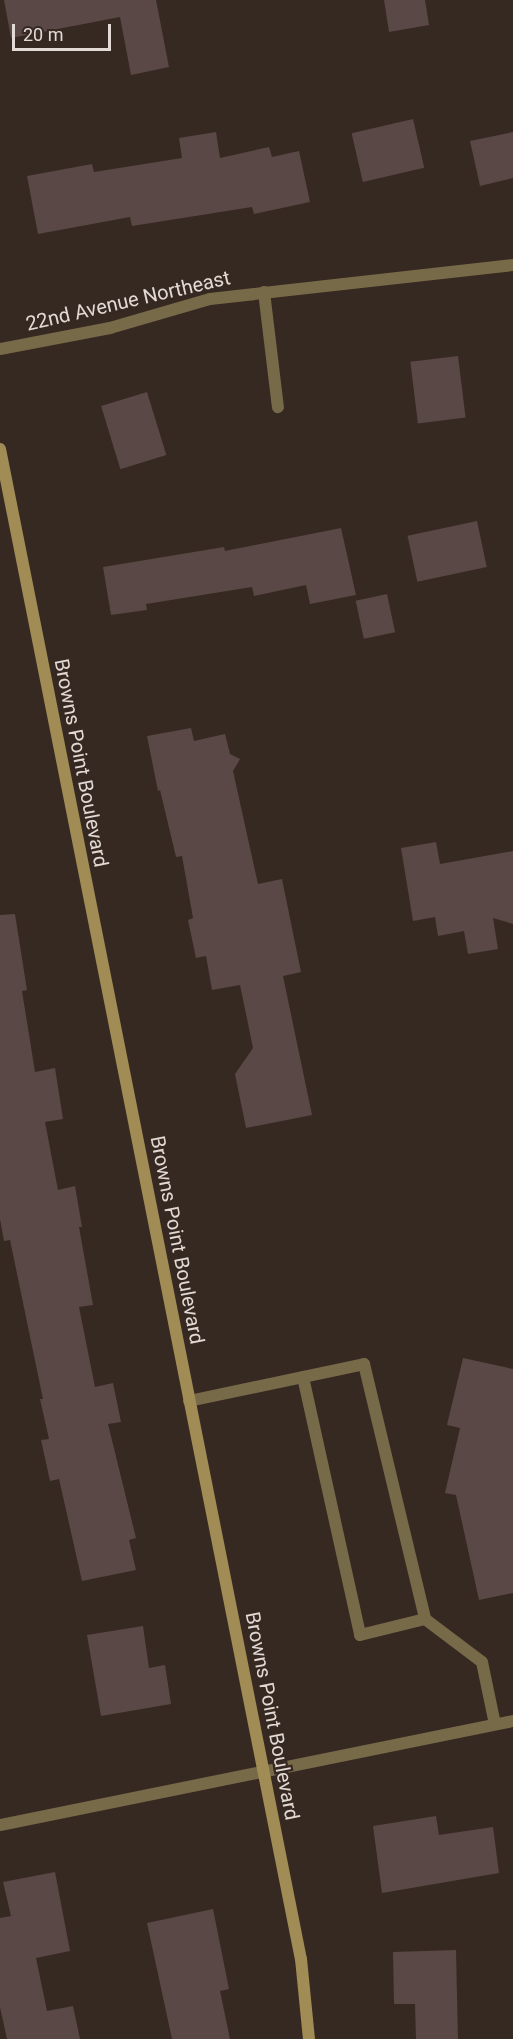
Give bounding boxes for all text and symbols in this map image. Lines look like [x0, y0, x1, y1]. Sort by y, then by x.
scale bar [15, 12, 114, 50]
text: 20 m [23, 24, 63, 45]
street label: 22nd Avenue Northeast [23, 266, 233, 336]
street label: Browns Point Boulevard [49, 657, 113, 869]
street label: Browns Point Boulevard [145, 1134, 209, 1346]
street label: Browns Point Boulevard [240, 1610, 304, 1822]

